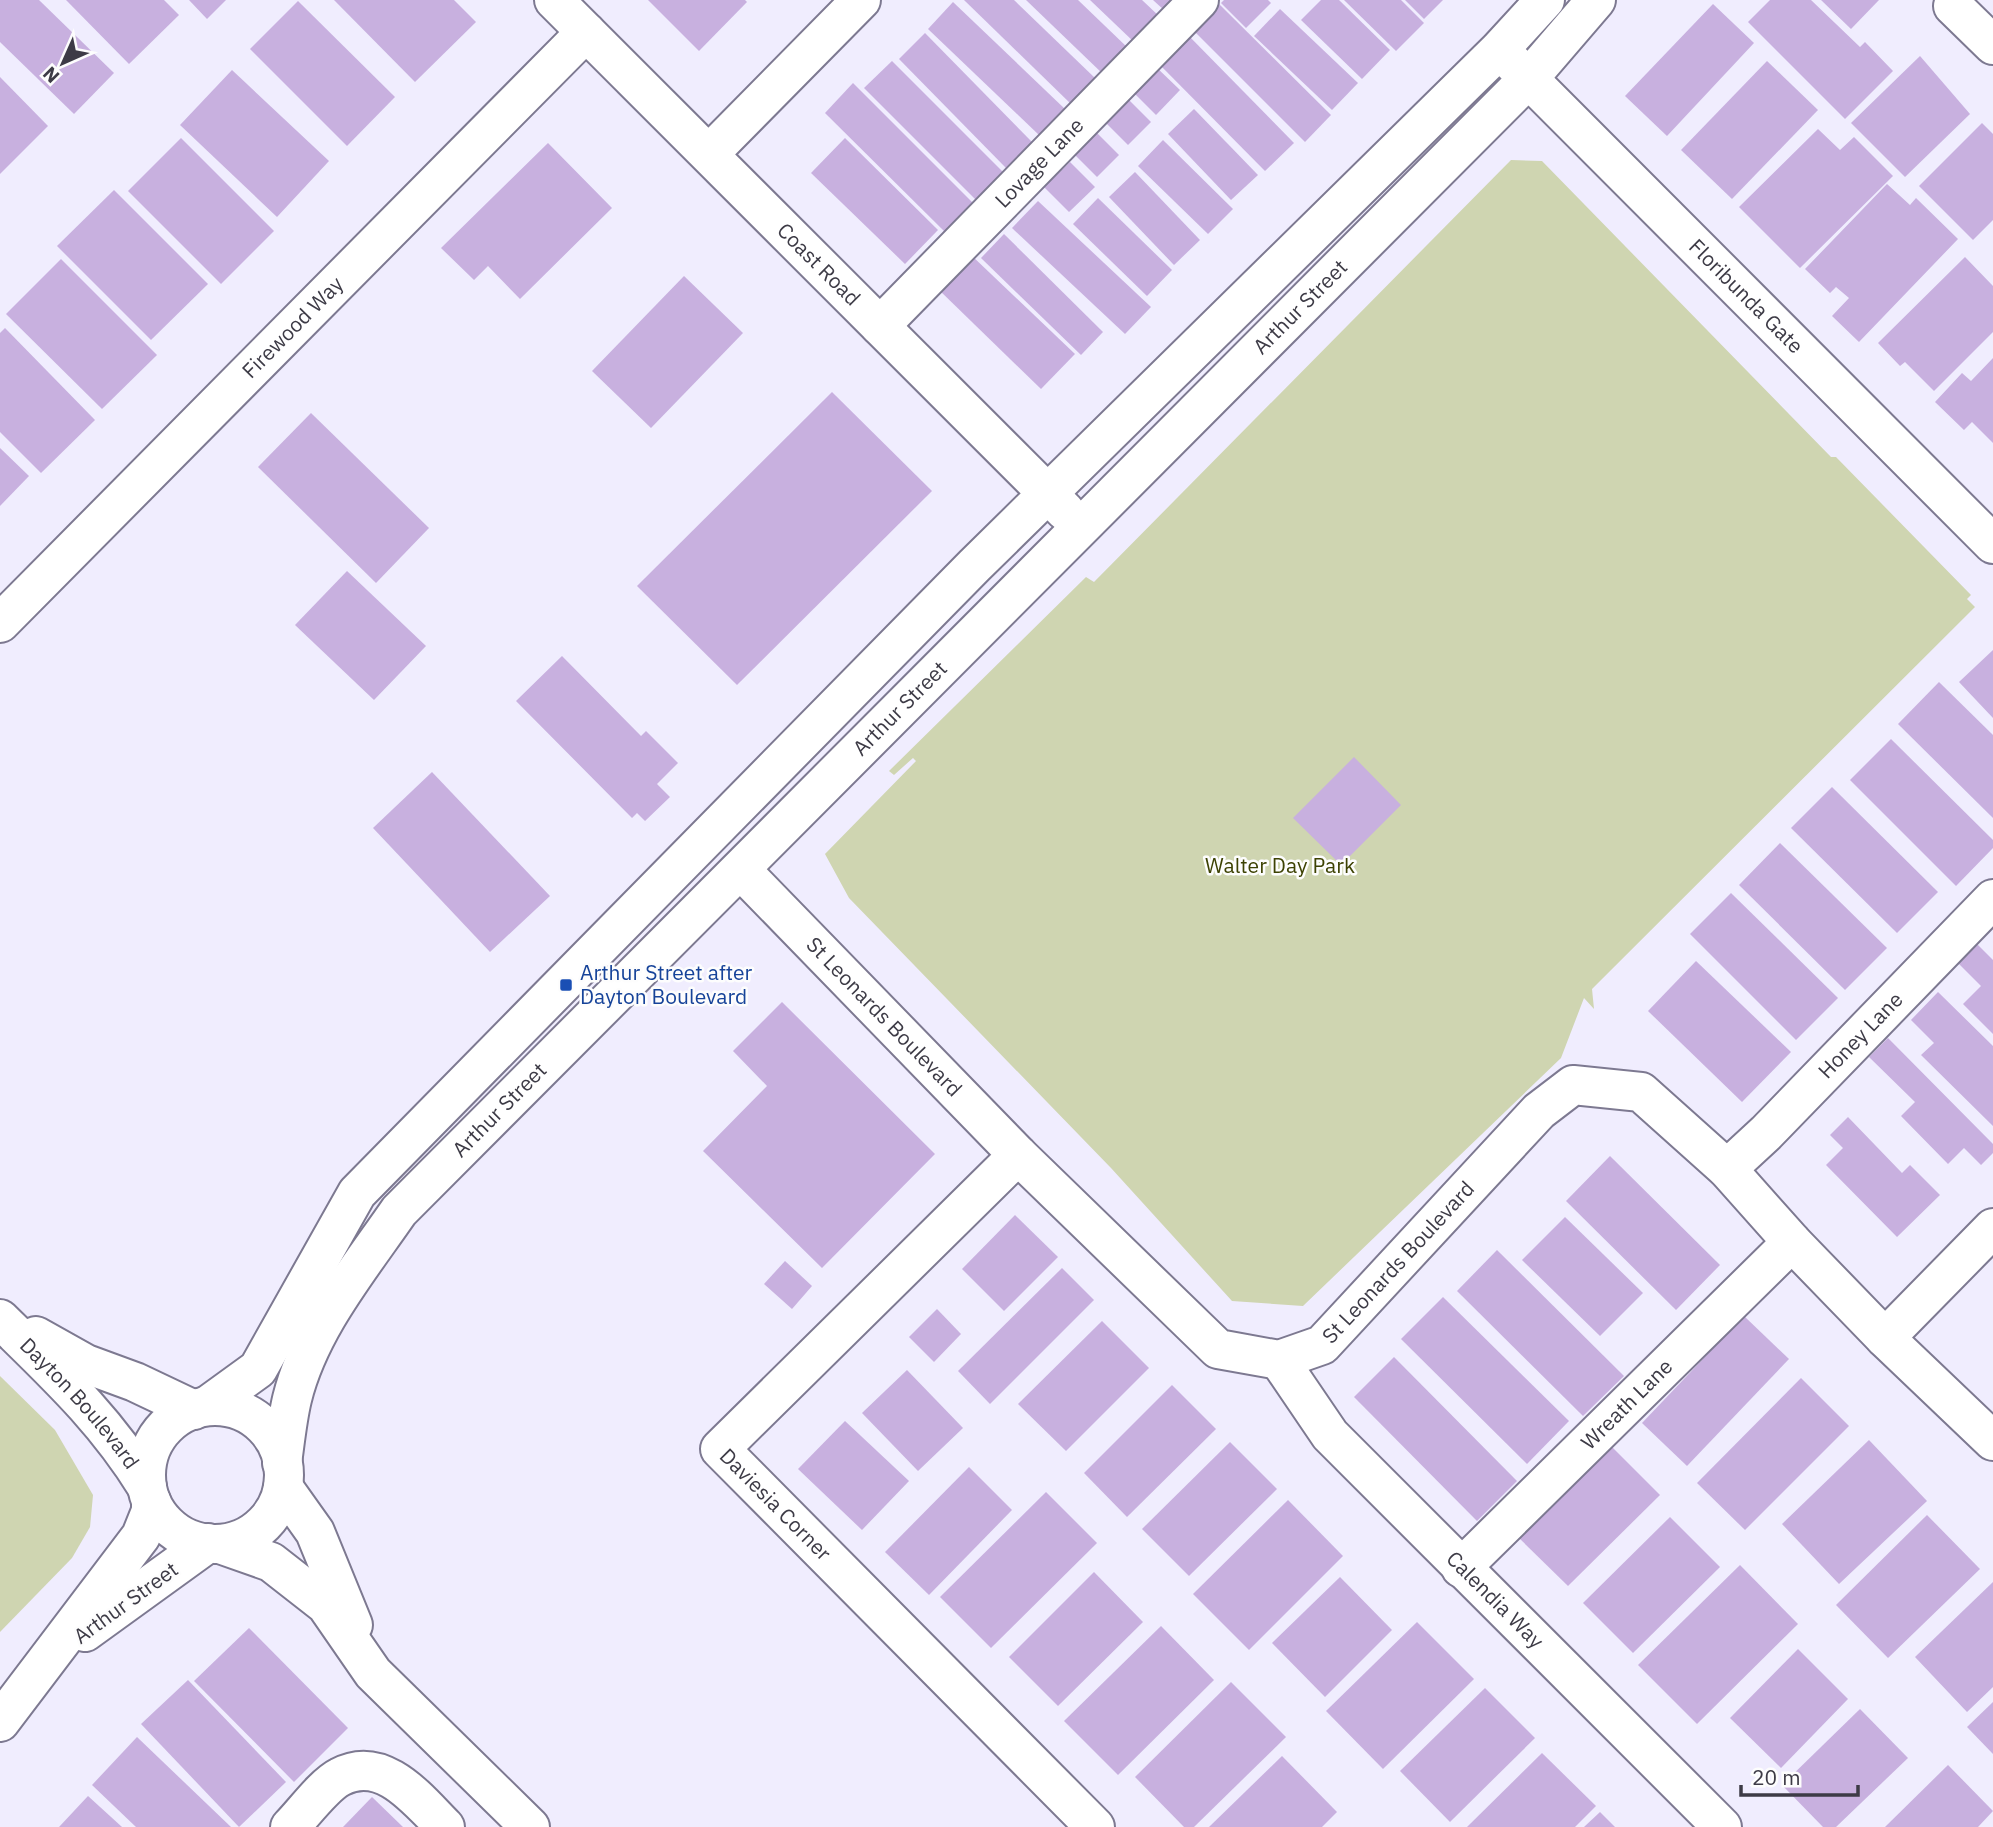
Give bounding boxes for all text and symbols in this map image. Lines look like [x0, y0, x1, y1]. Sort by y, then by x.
north arrow [28, 28, 98, 98]
text: N [38, 62, 64, 88]
street label: Lovage Lane [988, 111, 1089, 214]
street label: Coast Road [772, 216, 867, 311]
street label: Floribunda Gate [1683, 232, 1810, 359]
street label: Arthur Street [1246, 253, 1353, 360]
street label: Firewood Way [235, 269, 349, 384]
street label: Arthur Street [846, 655, 953, 761]
park label: Walter Day Park [1205, 851, 1355, 879]
street label: St Leonards Boulevard [801, 931, 969, 1102]
place label: Arthur Street after Dayton Boulevard [580, 958, 753, 1010]
marker: Arthur Street after Dayton Boulevard [558, 977, 574, 993]
street label: Honey Lane [1811, 985, 1908, 1084]
street label: Arthur Street [446, 1056, 552, 1163]
street label: St Leonards Boulevard [1315, 1175, 1480, 1349]
street label: Dayton Boulevard [14, 1331, 146, 1474]
street label: Wreath Lane [1574, 1352, 1678, 1455]
street label: Daviesia Corner [714, 1442, 838, 1566]
street label: Calendia Way [1441, 1544, 1551, 1654]
street label: Arthur Street [68, 1555, 183, 1650]
scale bar [1741, 1754, 1858, 1798]
text: 20 m [1752, 1763, 1801, 1791]

